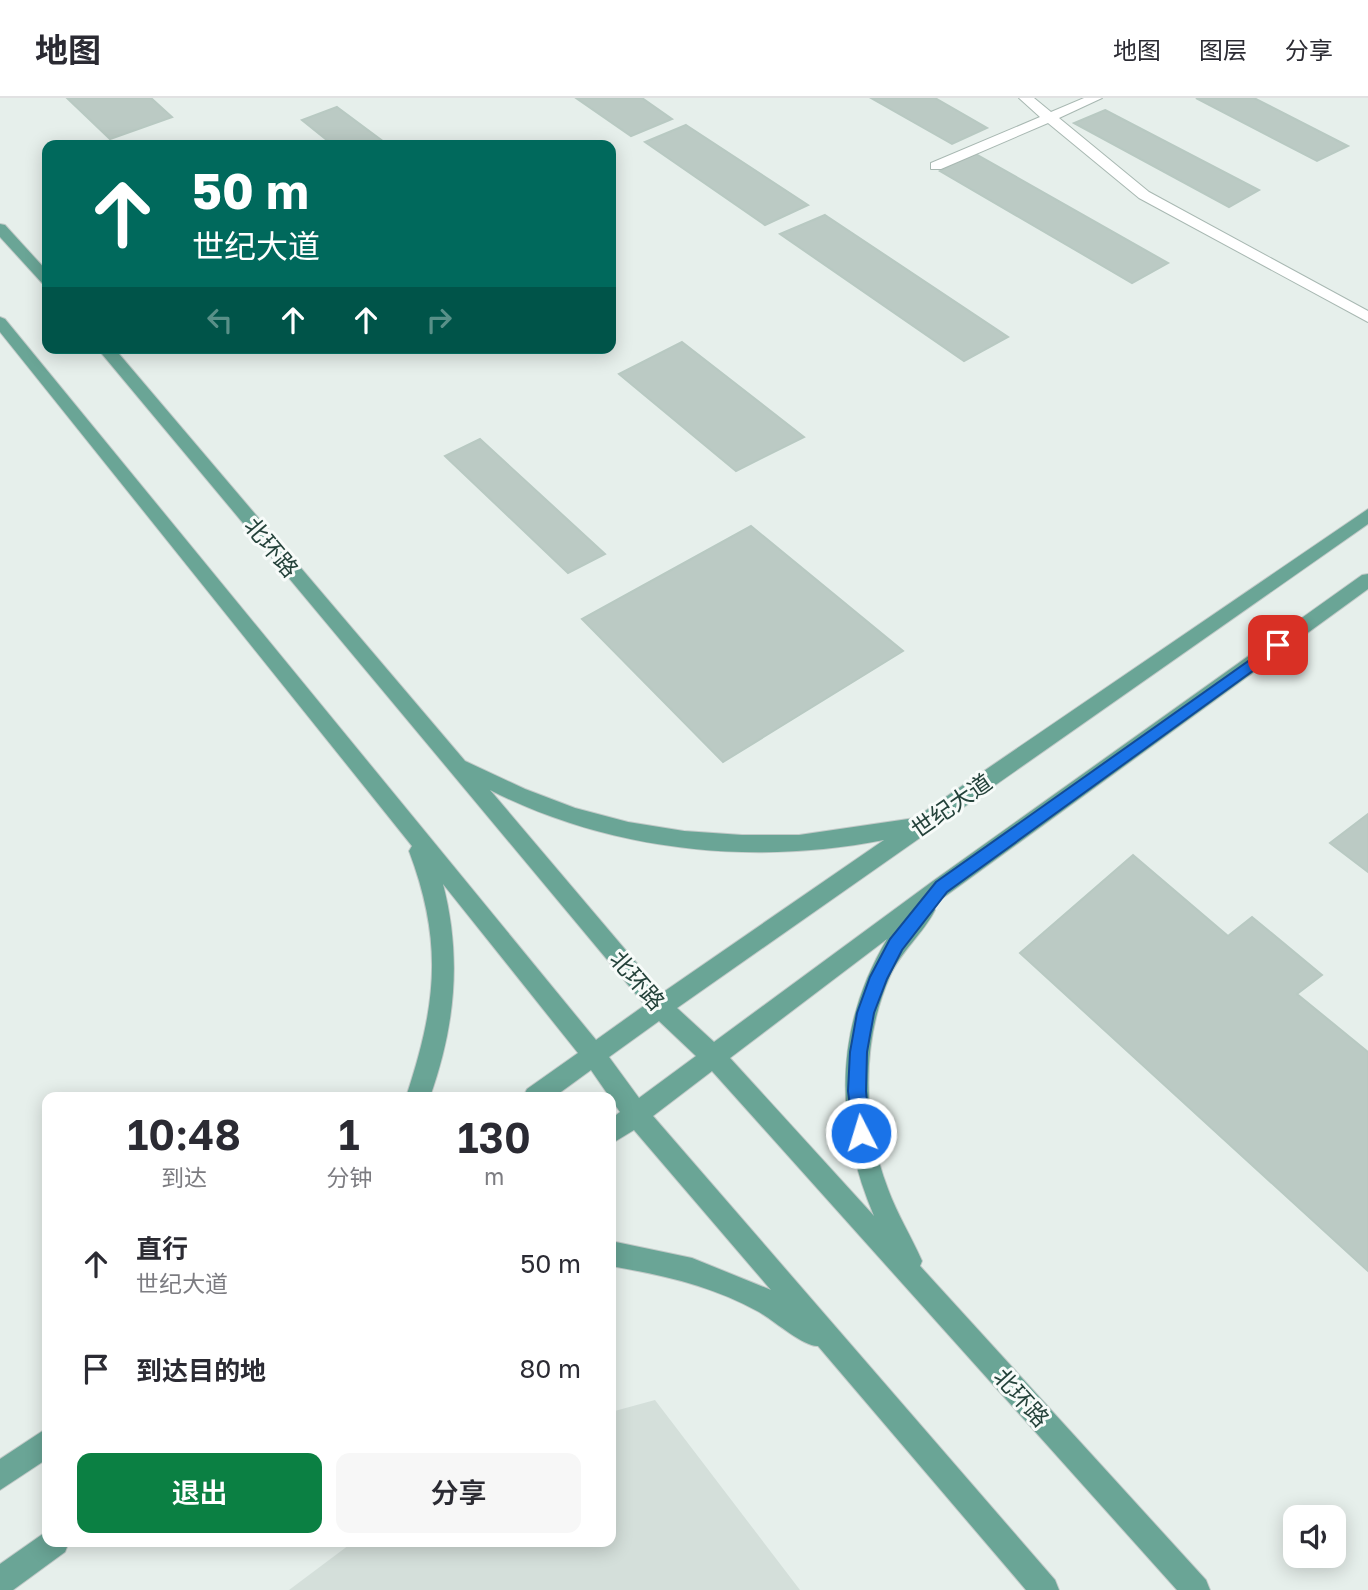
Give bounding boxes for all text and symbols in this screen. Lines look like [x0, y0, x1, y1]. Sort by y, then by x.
text: 地图 [35, 30, 101, 69]
text: 地图 [1113, 35, 1161, 64]
text: 图层 [1199, 35, 1247, 64]
text: 分享 [1285, 35, 1333, 64]
text: 50 m [192, 161, 309, 220]
icon: ahead [77, 168, 168, 259]
text: 世纪大道 [192, 227, 320, 265]
icon: left [201, 301, 239, 339]
icon: ahead [274, 301, 312, 339]
icon: ahead [347, 301, 385, 339]
icon: right [420, 301, 458, 339]
street label: 北环路 [239, 512, 305, 582]
pin [1248, 615, 1308, 675]
icon: arrive [1259, 626, 1297, 664]
street label: 世纪大道 [905, 767, 997, 843]
street label: 北环路 [605, 945, 671, 1015]
position arrow [824, 1096, 898, 1170]
text: 10:48 [127, 1109, 241, 1159]
text: 1 [339, 1109, 360, 1159]
text: 130 [457, 1112, 531, 1162]
text: m [484, 1162, 504, 1190]
text: 到达 [161, 1163, 207, 1191]
text: 分钟 [326, 1163, 372, 1191]
text: 直行 [136, 1233, 188, 1264]
icon: ahead [77, 1245, 115, 1283]
text: 50 m [520, 1248, 581, 1279]
text: 世纪大道 [136, 1269, 228, 1297]
icon: arrive [77, 1350, 115, 1388]
text: 80 m [520, 1353, 581, 1384]
text: 到达目的地 [136, 1355, 266, 1386]
street label: 北环路 [989, 1362, 1055, 1432]
button: 退出 [77, 1453, 322, 1533]
button: 分享 [336, 1453, 581, 1533]
map controls [1283, 1505, 1346, 1568]
button: sound [1283, 1505, 1346, 1568]

